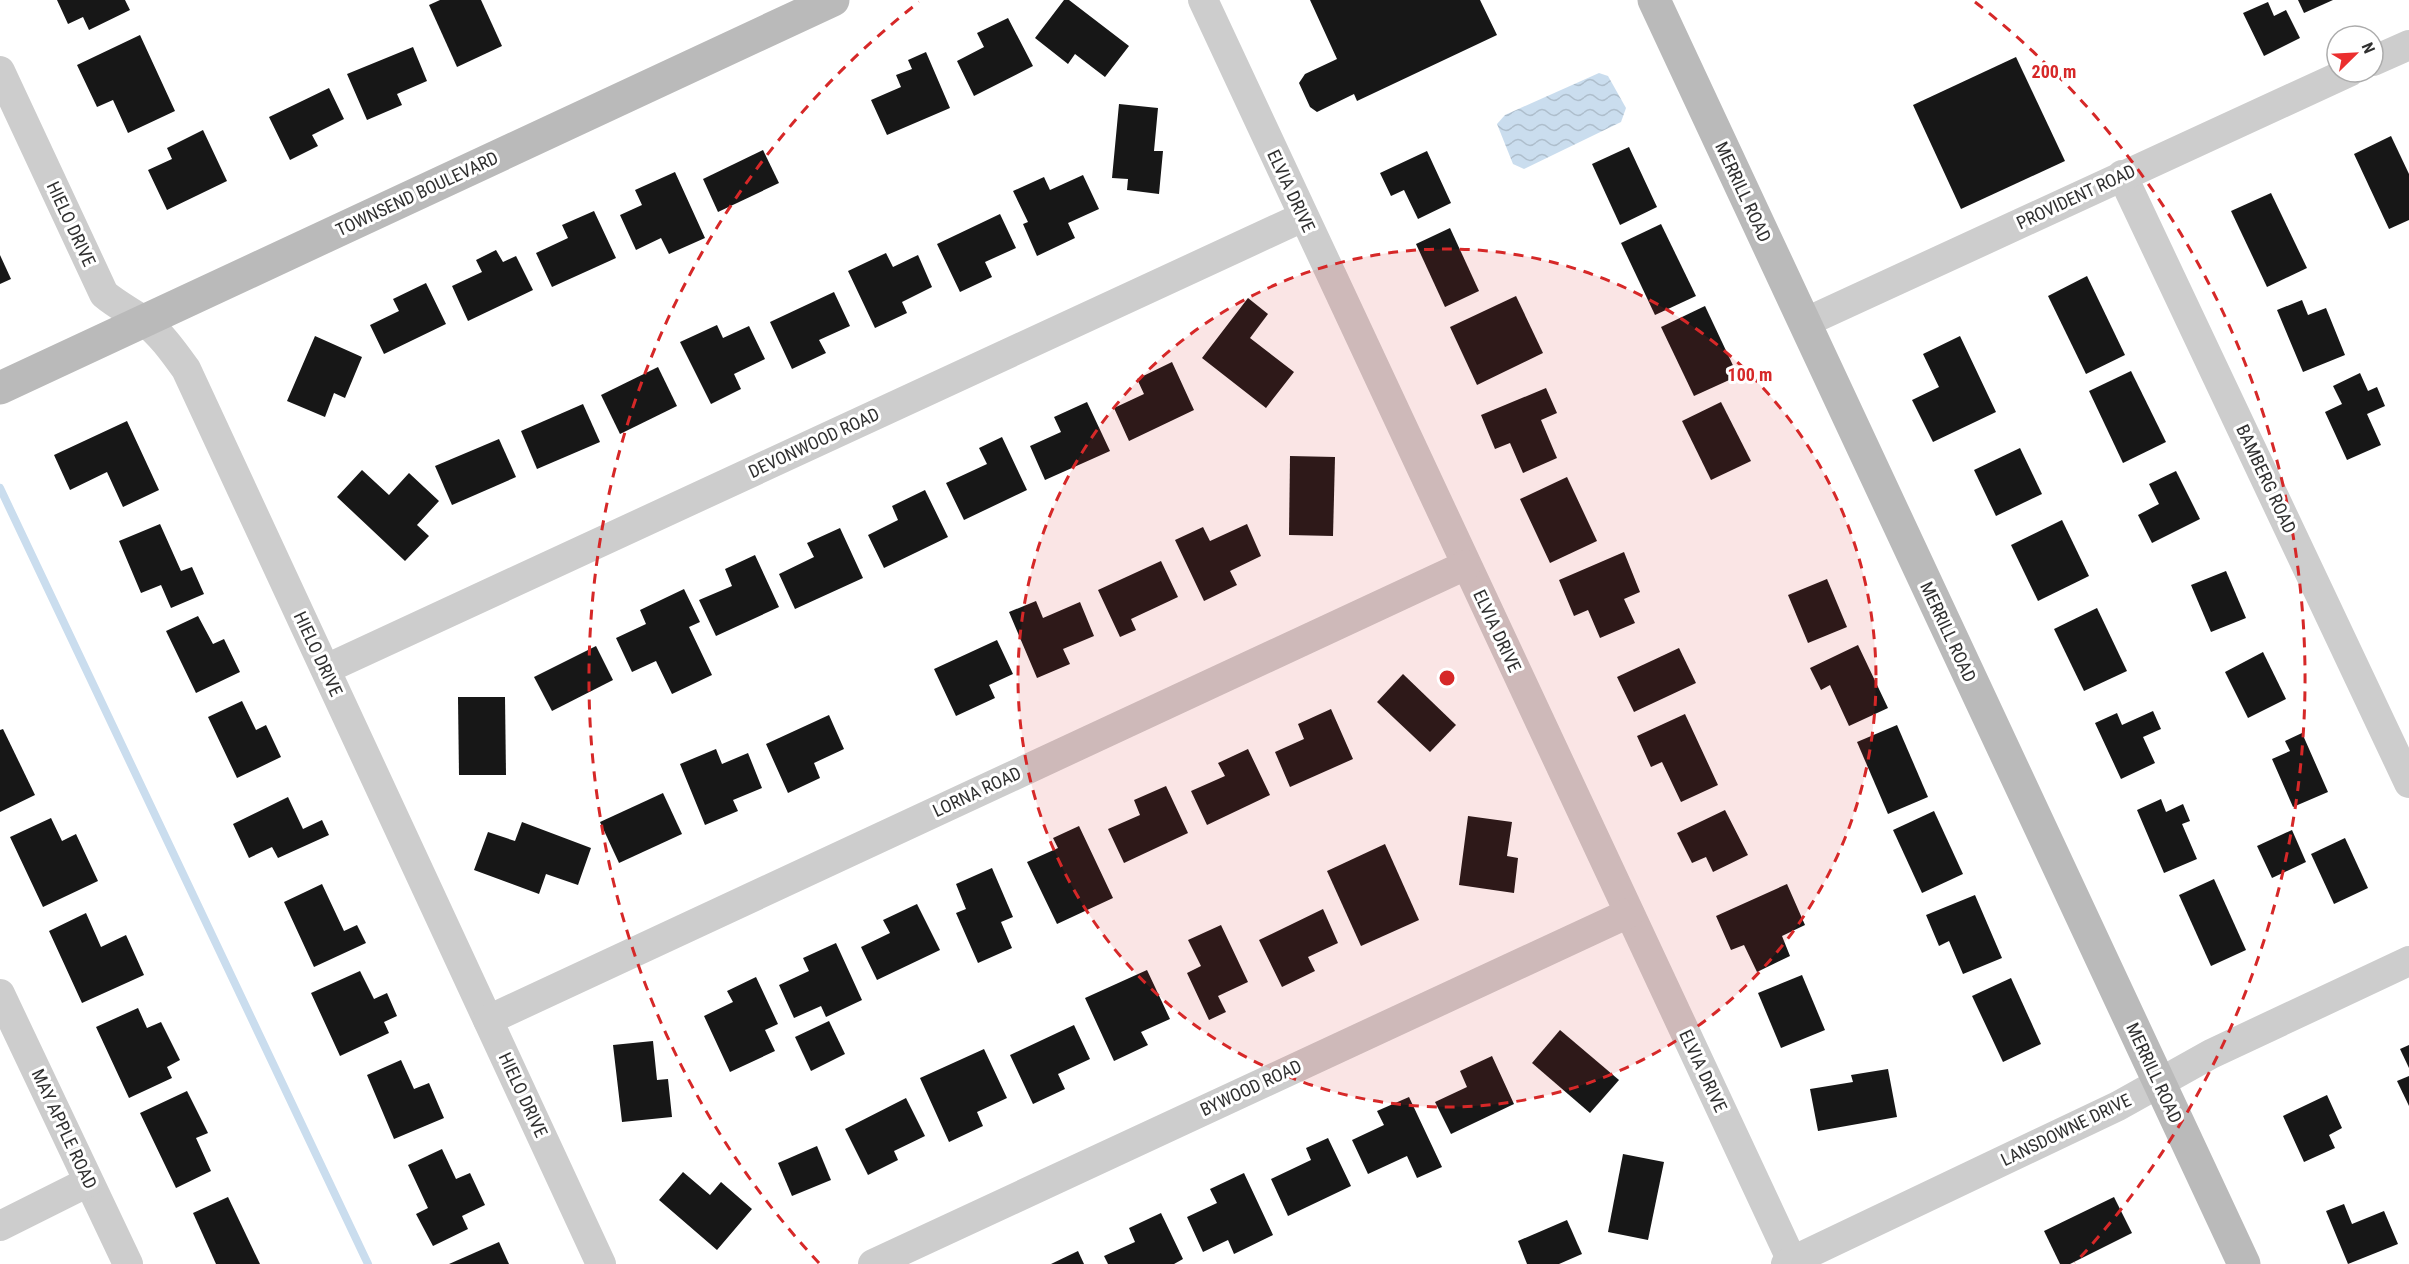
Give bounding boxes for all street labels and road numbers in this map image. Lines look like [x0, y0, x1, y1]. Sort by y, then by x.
street label: MERRILL ROAD [1711, 138, 1776, 245]
street label: ELVIA DRIVE [1263, 146, 1320, 235]
street label: TOWNSEND BOULEVARD [332, 147, 501, 240]
street label: PROVIDENT ROAD [2013, 160, 2139, 233]
street label: HIELO DRIVE [43, 178, 100, 269]
street label: DEVONWOOD ROAD [745, 403, 882, 482]
street label: BAMBERG ROAD [2232, 421, 2301, 537]
street label: MERRILL ROAD [1916, 578, 1981, 685]
street label: ELVIA DRIVE [1469, 586, 1526, 675]
street label: HIELO DRIVE [290, 608, 347, 699]
street label: LORNA ROAD [929, 762, 1024, 821]
street label: MERRILL ROAD [2122, 1019, 2187, 1126]
street label: ELVIA DRIVE [1675, 1026, 1732, 1115]
street label: HIELO DRIVE [495, 1049, 552, 1140]
street label: BYWOOD ROAD [1197, 1055, 1305, 1120]
street label: MAY APPLE ROAD [28, 1066, 101, 1192]
street label: LANSDOWNE DRIVE [1997, 1089, 2134, 1170]

